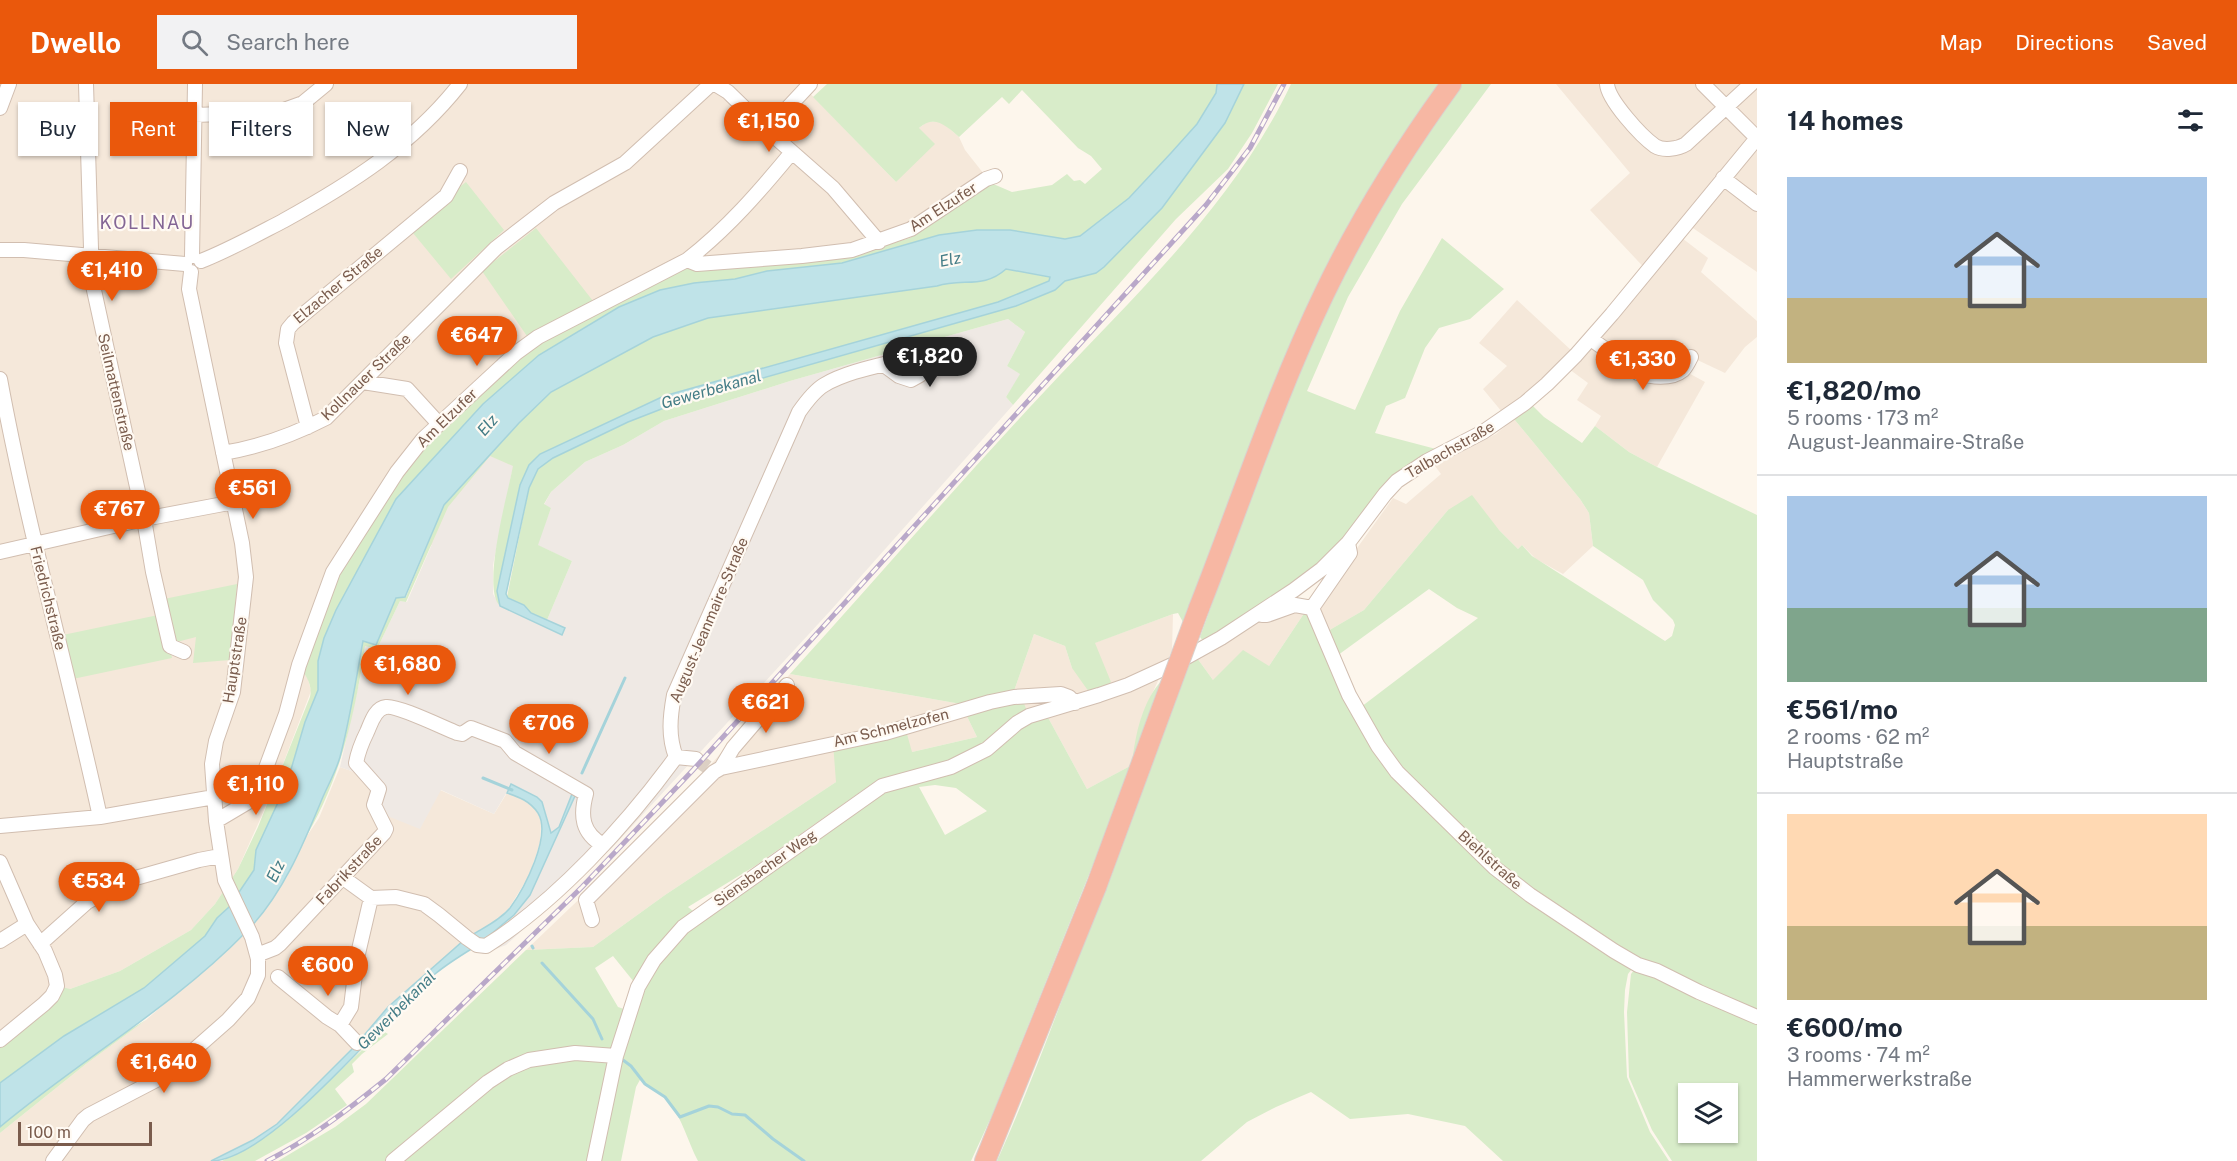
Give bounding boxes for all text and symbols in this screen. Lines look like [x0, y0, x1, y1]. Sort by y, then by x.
search box [157, 15, 577, 69]
text: Dwello [30, 26, 121, 59]
icon: search [178, 26, 211, 59]
text: Search here [226, 29, 350, 55]
text: Map [1940, 30, 1982, 55]
text: Directions [2015, 30, 2114, 55]
text: Saved [2147, 30, 2207, 55]
chip: Buy [18, 102, 98, 156]
chip: Rent [110, 102, 197, 156]
chip: Filters [209, 102, 313, 156]
chip: New [325, 102, 411, 156]
pin: €1,150 [720, 102, 818, 153]
icon: filters [2174, 104, 2207, 137]
text: 14 homes [1787, 105, 1903, 136]
text: €1,150 [738, 109, 800, 133]
street label: Am Elzufer [906, 178, 980, 235]
district label: KOLLNAU [99, 212, 195, 233]
icon: home [1943, 216, 2051, 324]
street label: Elzacher Straße [290, 242, 386, 327]
water label: Elz [938, 248, 963, 271]
pin: €1,410 [63, 251, 161, 302]
text: €1,410 [81, 258, 143, 282]
pin: €647 [441, 316, 513, 367]
text: €647 [451, 323, 503, 347]
street label: Kollnauer Straße [317, 330, 414, 424]
street label: Seilmattenstraße [95, 331, 138, 452]
pin: €1,820 [881, 337, 979, 388]
pin: €1,330 [1594, 340, 1692, 391]
text: €1,820 [897, 344, 963, 368]
text: €1,330 [1610, 347, 1676, 371]
water label: Gewerbekanal [659, 366, 763, 413]
text: €1,820/mo [1787, 375, 1921, 406]
street label: Am Elzufer [413, 385, 480, 451]
text: 5 rooms · 173 m² [1787, 406, 1938, 430]
water label: Elz [473, 410, 502, 440]
street label: Talbachstraße [1403, 417, 1497, 482]
text: August-Jeanmaire-Straße [1787, 430, 2024, 454]
pin: €561 [217, 469, 289, 520]
text: €561 [229, 476, 277, 500]
pin: €767 [84, 490, 156, 541]
text: €767 [95, 497, 145, 521]
street label: August-Jeanmaire-Straße [666, 535, 751, 705]
icon: home [1943, 535, 2051, 643]
street label: Friedrichstraße [27, 544, 70, 652]
street label: Hauptstraße [219, 615, 250, 704]
pin: €1,680 [359, 645, 457, 696]
text: €1,680 [375, 652, 441, 676]
pin: €621 [730, 683, 802, 734]
text: €621 [742, 690, 790, 714]
text: €561/mo [1787, 694, 1898, 725]
pin: €706 [513, 704, 585, 755]
street label: Am Schmelzofen [831, 705, 950, 750]
text: €706 [523, 711, 575, 735]
text: 2 rooms · 62 m² [1787, 725, 1929, 749]
text: Hauptstraße [1787, 749, 1904, 773]
pin: €1,110 [207, 765, 305, 816]
text: €1,110 [227, 772, 285, 796]
street label: Siensbacher Weg [710, 826, 819, 909]
street label: Biehlstraße [1455, 827, 1526, 893]
street label: Fabrikstraße [312, 832, 385, 908]
icon: home [1943, 853, 2051, 961]
water label: Elz [262, 857, 289, 885]
pin: €534 [63, 862, 135, 913]
text: €534 [73, 869, 125, 893]
pin: €600 [292, 946, 364, 997]
text: €600 [302, 953, 354, 977]
water label: Gewerbekanal [353, 967, 440, 1054]
text: €600/mo [1787, 1012, 1903, 1043]
pin: €1,640 [115, 1043, 213, 1094]
text: 3 rooms · 74 m² [1787, 1043, 1930, 1067]
text: €1,640 [131, 1050, 197, 1074]
text: Hammerwerkstraße [1787, 1067, 1972, 1091]
map controls [1678, 1083, 1738, 1143]
button: layers [1678, 1083, 1738, 1143]
scale bar [18, 1119, 152, 1146]
text: 100 m [27, 1123, 71, 1142]

